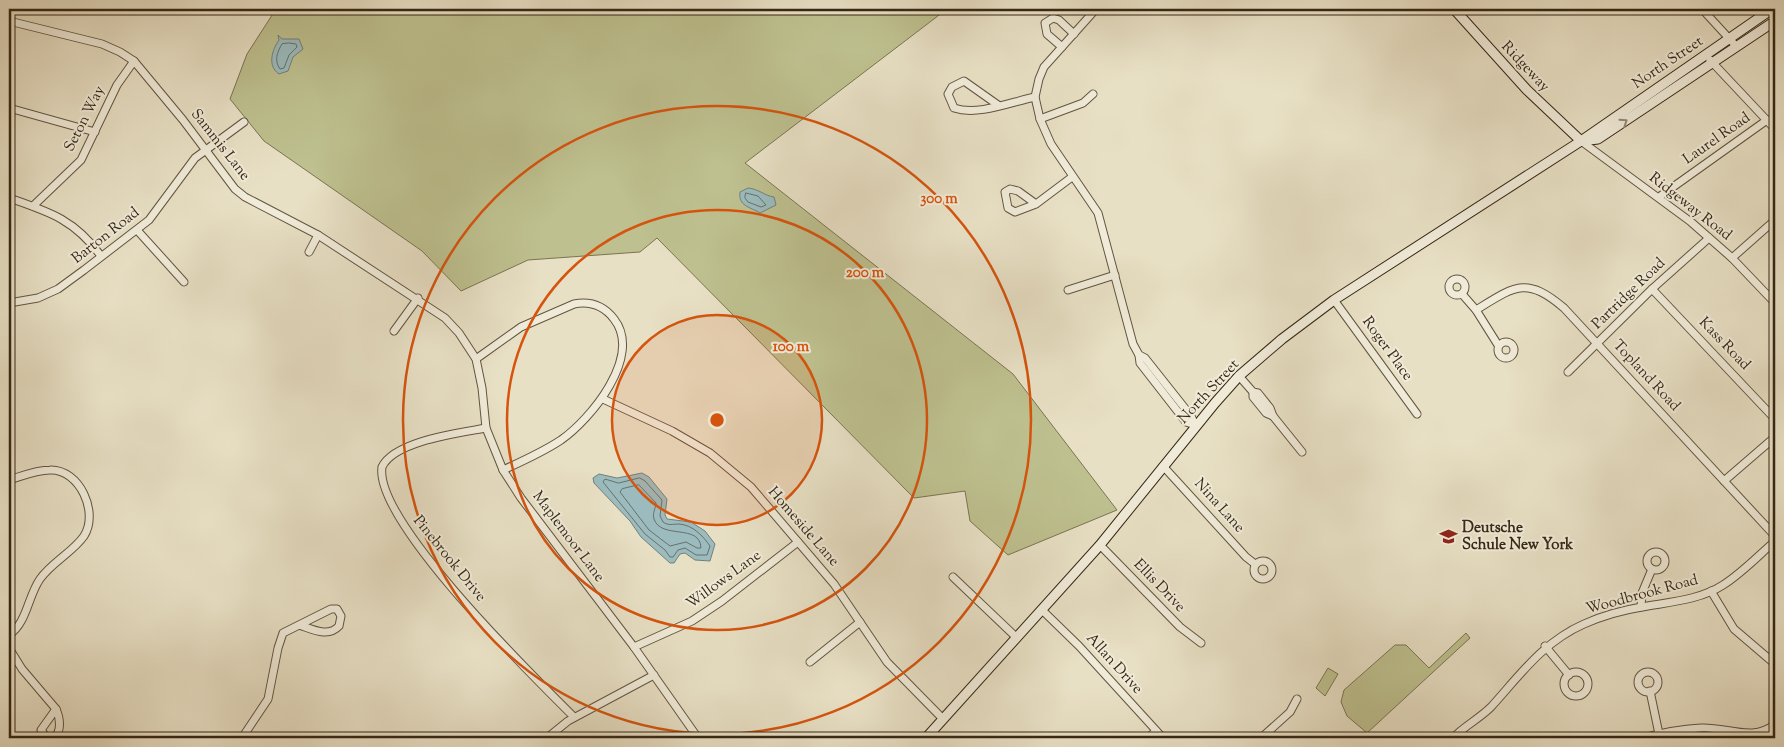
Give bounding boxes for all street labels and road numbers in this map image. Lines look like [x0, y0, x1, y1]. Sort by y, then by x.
street label: North Street [1628, 32, 1708, 94]
street label: Ridgeway [1496, 37, 1554, 97]
street label: Seton Way [59, 82, 111, 155]
street label: Sammis Lane [185, 105, 255, 185]
street label: Laurel Road [1679, 108, 1755, 170]
street label: Ridgeway Road [1644, 168, 1736, 246]
street label: Barton Road [68, 203, 145, 269]
street label: Partridge Road [1588, 253, 1671, 335]
street label: Roger Place [1357, 313, 1417, 385]
street label: Kass Road [1693, 313, 1755, 376]
street label: Topland Road [1607, 336, 1685, 417]
street label: North Street [1174, 355, 1244, 429]
street label: Nina Lane [1189, 474, 1249, 538]
street label: Homeside Lane [762, 483, 844, 571]
street label: Maplemoor Lane [527, 487, 609, 587]
street label: Pinebrook Drive [408, 511, 490, 607]
street label: Willows Lane [682, 546, 766, 614]
street label: Ellis Drive [1128, 555, 1190, 617]
street label: Woodbrook Road [1584, 570, 1701, 620]
street label: Allan Drive [1081, 629, 1147, 699]

